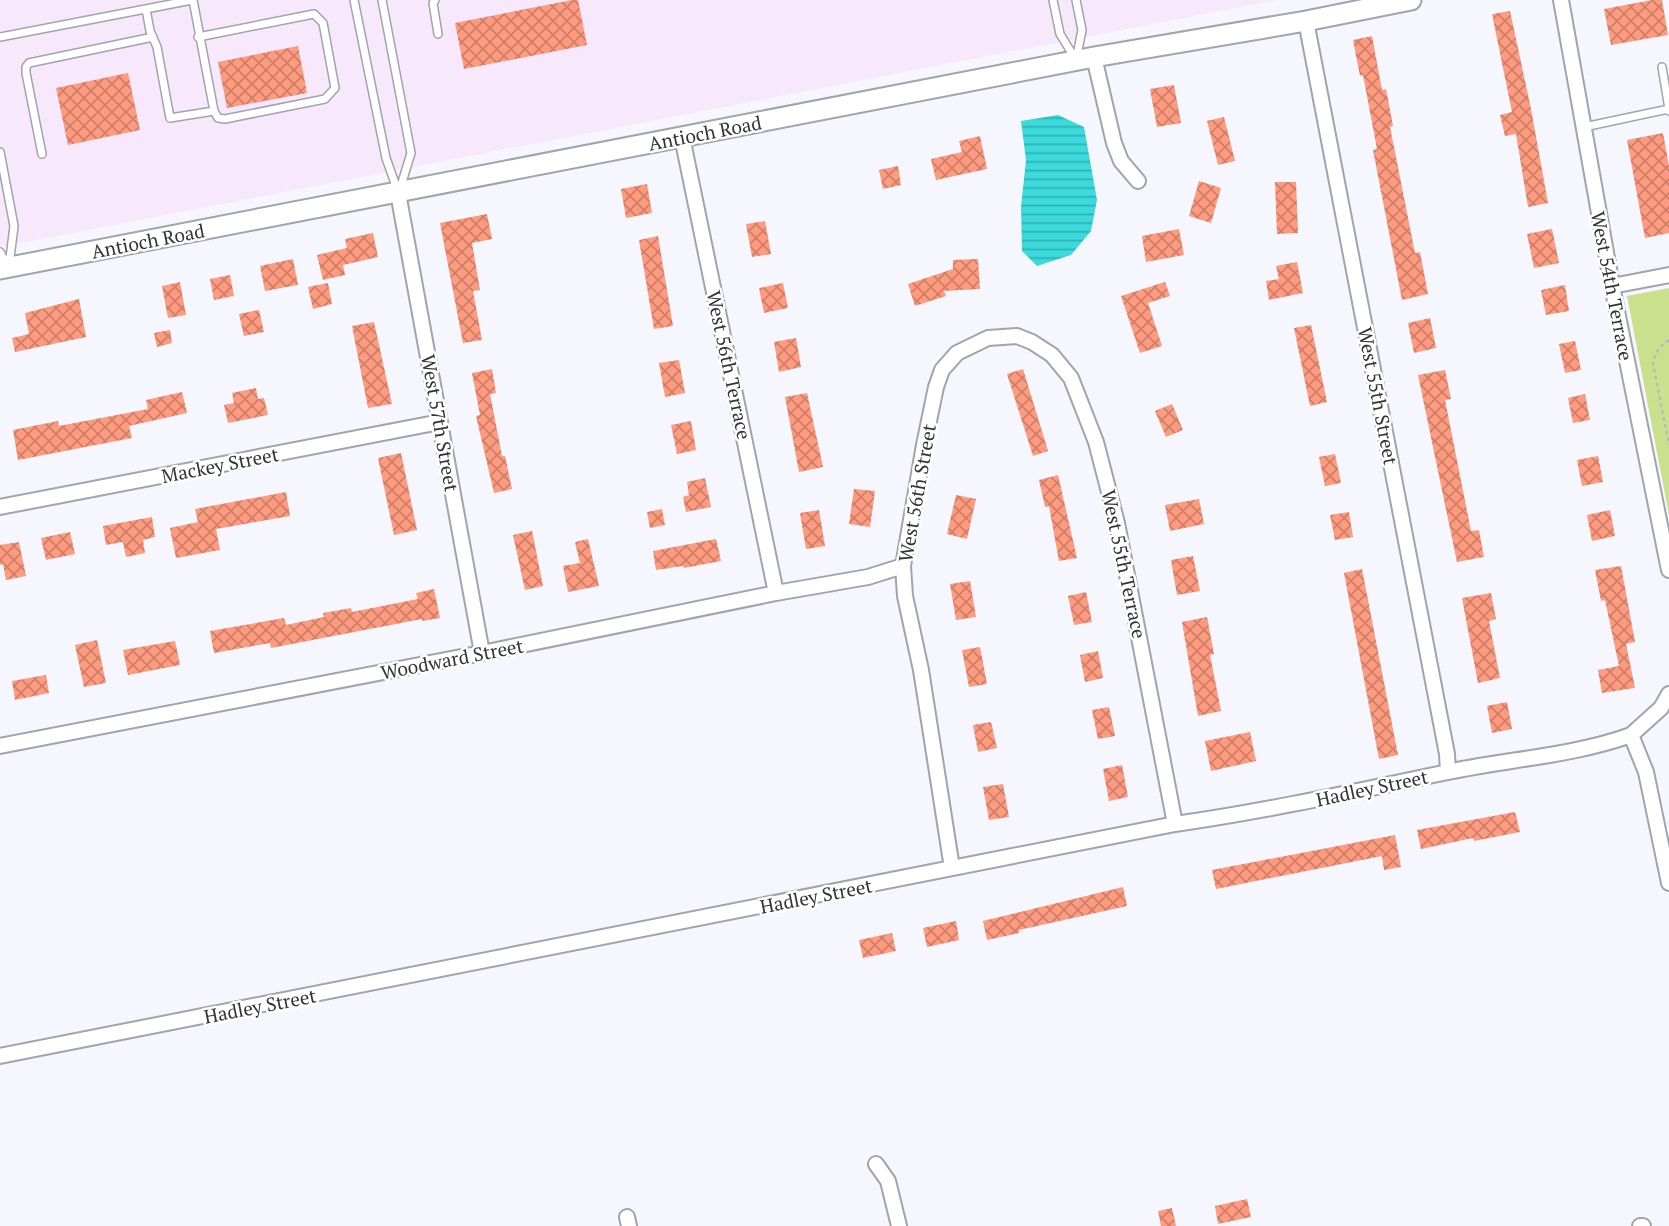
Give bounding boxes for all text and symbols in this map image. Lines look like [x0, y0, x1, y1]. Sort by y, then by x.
street label: Antioch Road [646, 109, 764, 156]
street label: West 54th Terrace [1586, 209, 1639, 363]
street label: Antioch Road [89, 217, 207, 264]
street label: West 56th Terrace [702, 288, 757, 442]
street label: West 55th Street [1353, 325, 1404, 467]
street label: West 57th Street [416, 352, 465, 493]
street label: West 56th Street [892, 422, 941, 564]
street label: Mackey Street [159, 441, 281, 488]
street label: West 55th Terrace [1097, 487, 1152, 641]
street label: Woodward Street [379, 632, 525, 685]
street label: Hadley Street [1314, 763, 1430, 812]
street label: Hadley Street [758, 872, 874, 919]
street label: Hadley Street [202, 982, 318, 1029]

